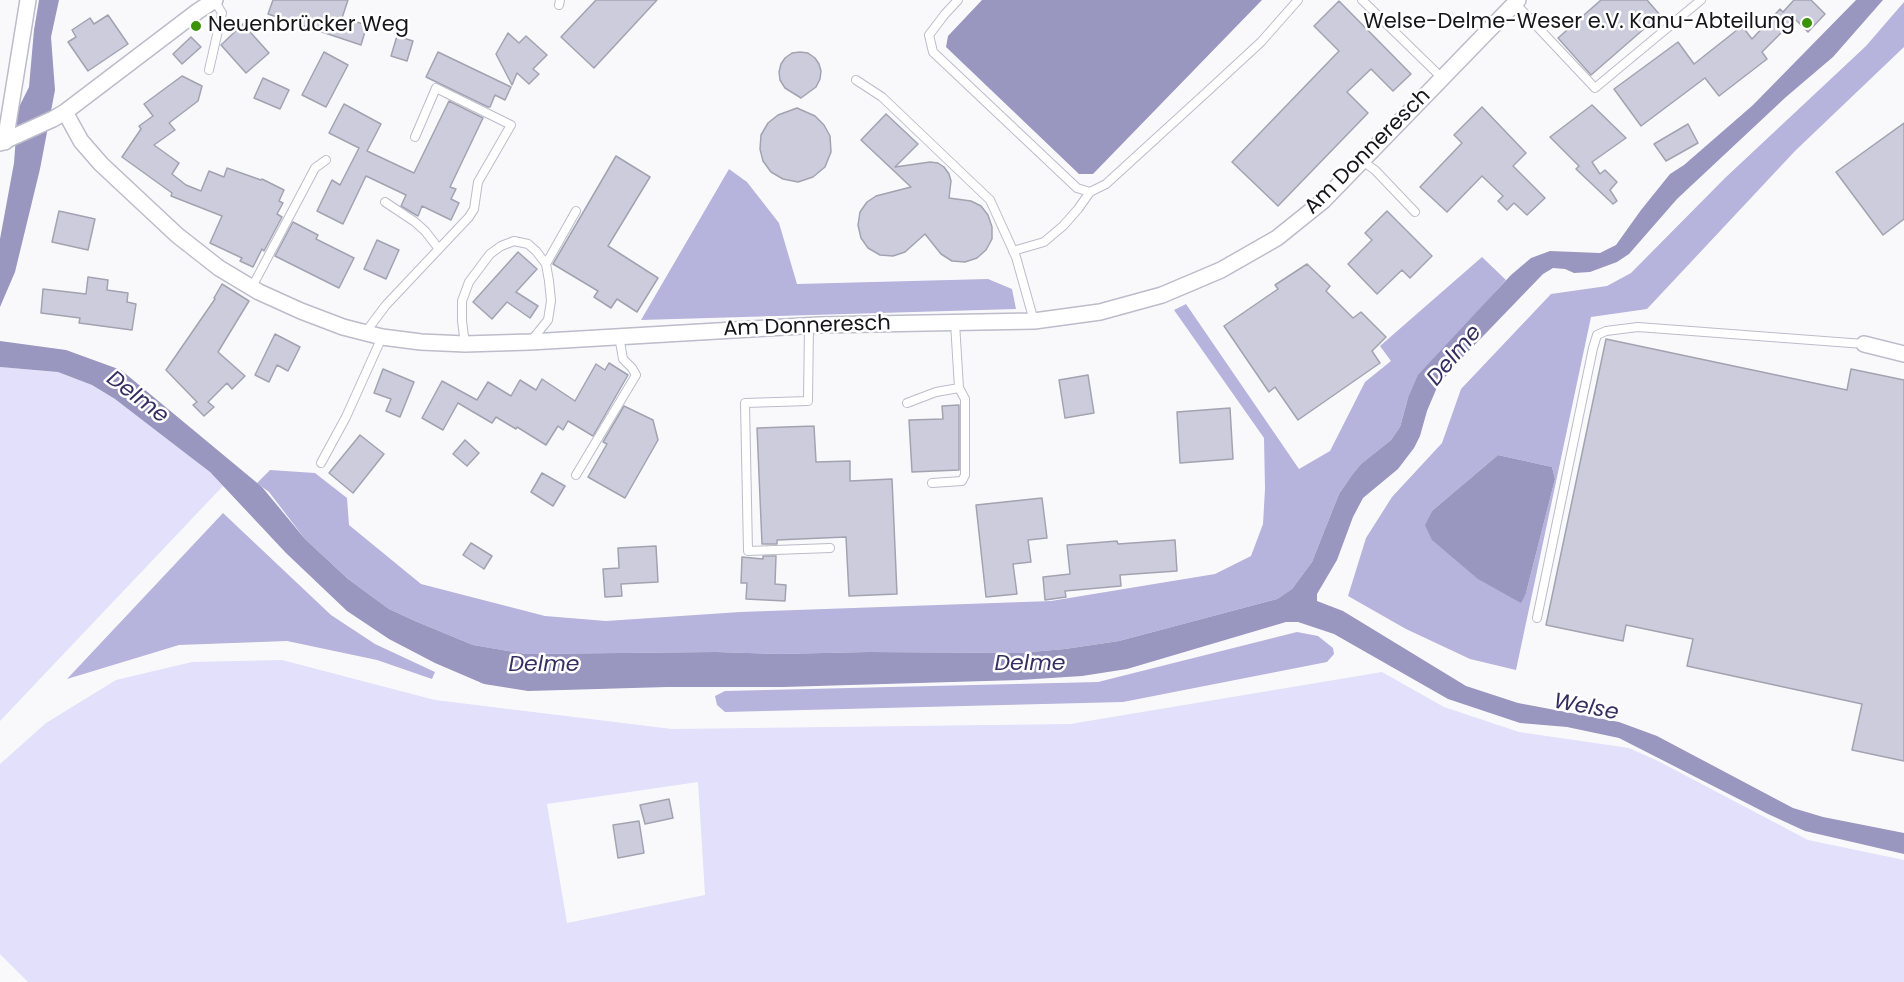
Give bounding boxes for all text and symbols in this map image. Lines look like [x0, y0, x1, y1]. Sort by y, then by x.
place label: Welse-Delme-Weser e.V. Kanu-Abteilung [1363, 10, 1795, 36]
place label: Neuenbrücker Weg [208, 13, 409, 39]
marker: Welse-Delme-Weser e.V. Kanu-Abteilung [1800, 16, 1814, 30]
marker: Neuenbrücker Weg [189, 19, 203, 33]
street label: Am Donneresch [1300, 84, 1436, 220]
street label: Am Donneresch [723, 311, 891, 343]
water label: Delme [1422, 320, 1488, 392]
water label: Delme [101, 366, 173, 430]
water label: Delme [995, 651, 1065, 677]
water label: Delme [509, 652, 579, 678]
water label: Welse [1551, 689, 1621, 727]

